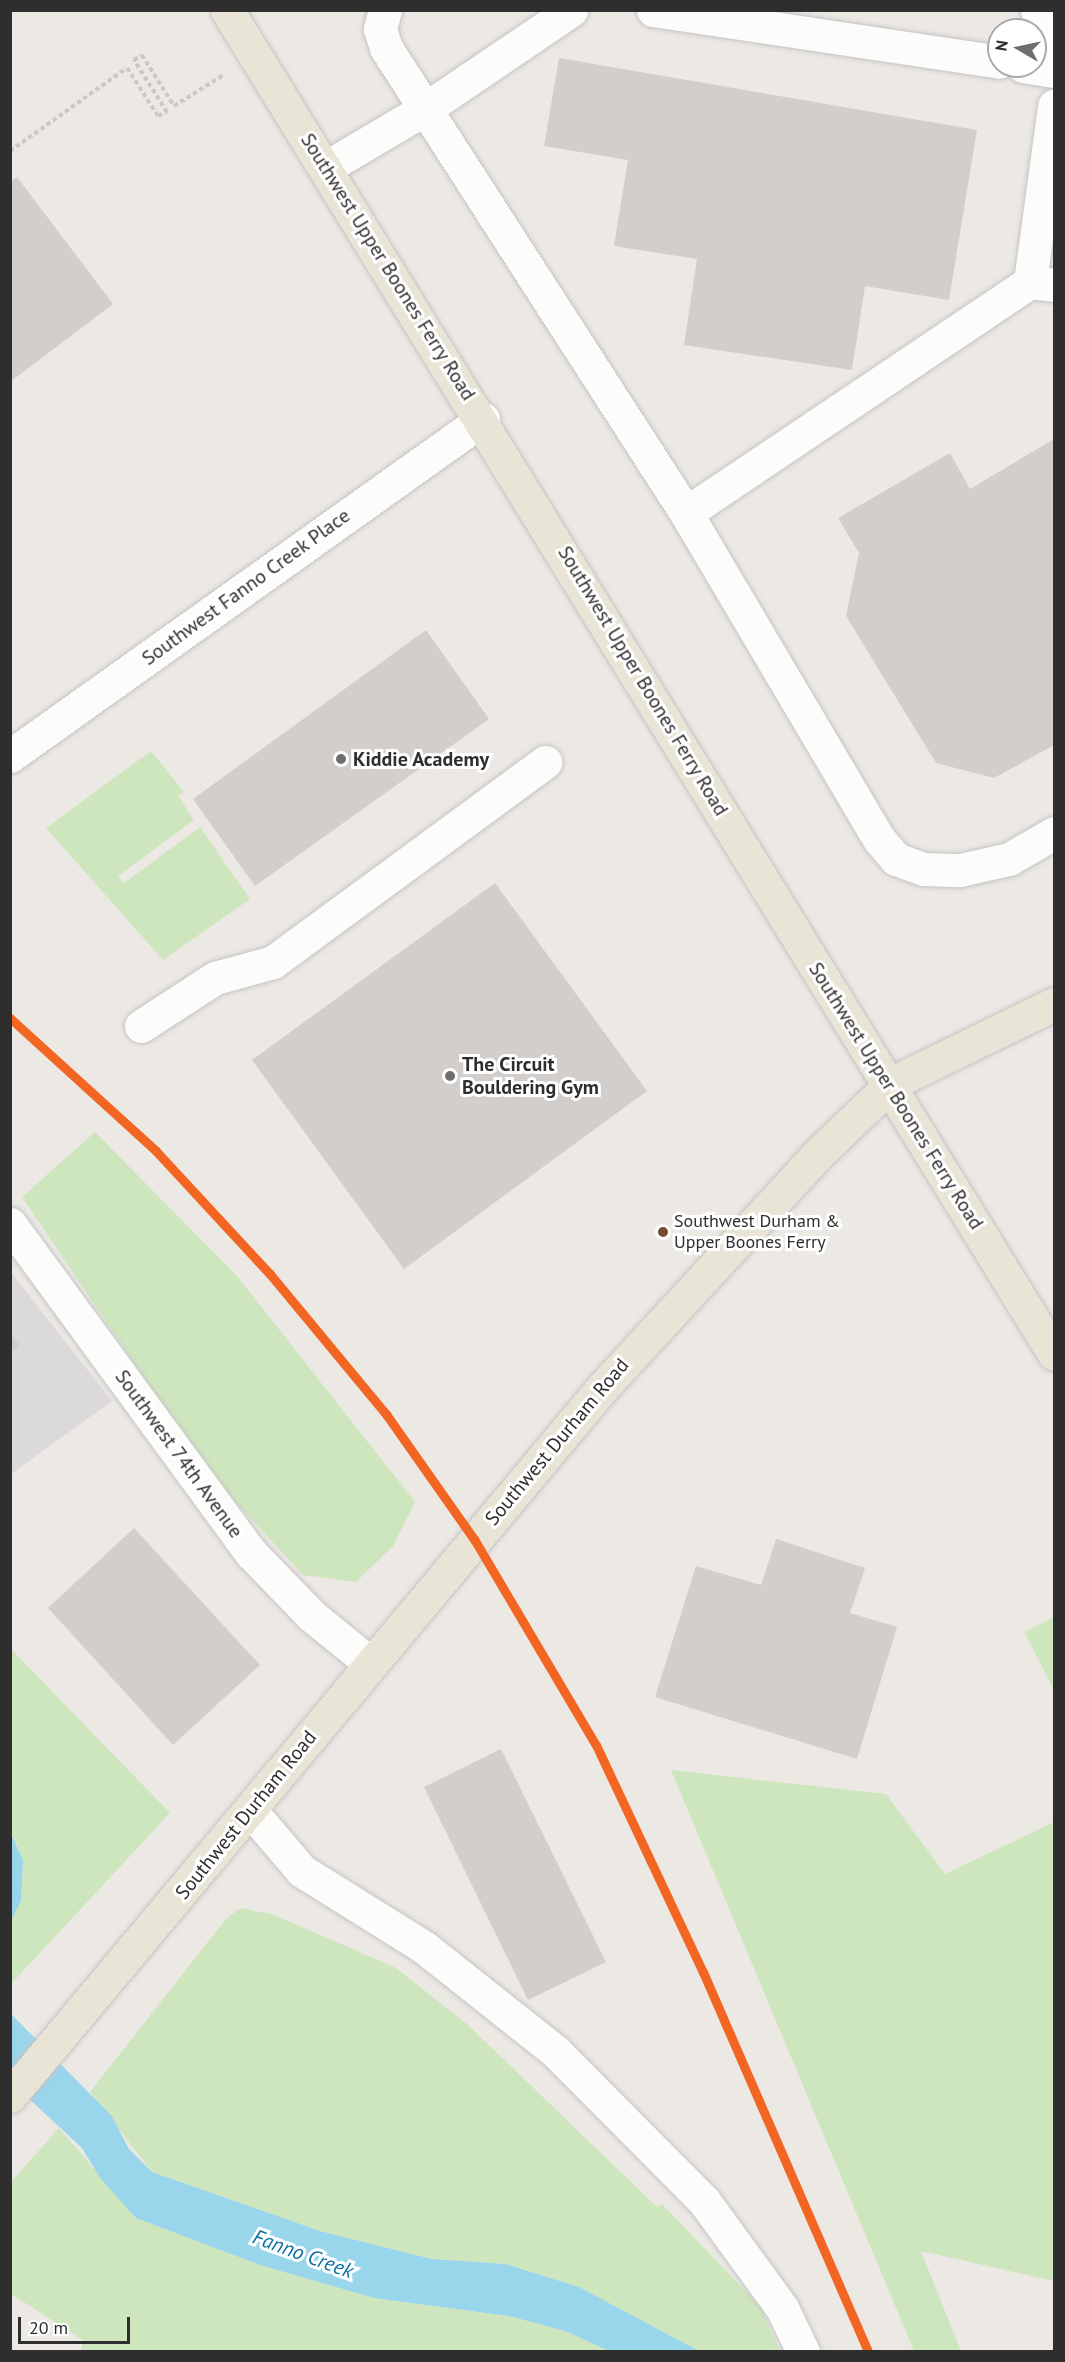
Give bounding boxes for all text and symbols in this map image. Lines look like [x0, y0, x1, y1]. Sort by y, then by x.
north arrow [987, 18, 1047, 78]
text: N [990, 39, 1012, 52]
street label: Southwest Upper Boones Ferry Road [295, 129, 481, 405]
street label: Southwest Fanno Creek Place [137, 503, 355, 671]
street label: Southwest Upper Boones Ferry Road [553, 541, 733, 821]
place label: Kiddie Academy [353, 747, 490, 771]
marker: Kiddie Academy [334, 752, 348, 766]
street label: Southwest Upper Boones Ferry Road [803, 958, 989, 1234]
place label: The Circuit Bouldering Gym [462, 1052, 599, 1099]
marker: The Circuit Bouldering Gym [443, 1069, 457, 1083]
place label: Southwest Durham & Upper Boones Ferry [674, 1211, 840, 1254]
marker: Southwest Durham & Upper Boones Ferry [657, 1226, 669, 1238]
street label: Southwest Durham Road [480, 1354, 634, 1530]
street label: Southwest 74th Avenue [110, 1365, 248, 1543]
street label: Southwest Durham Road [170, 1726, 322, 1904]
water label: Fanno Creek [249, 2224, 357, 2284]
scale bar [21, 2305, 134, 2343]
text: 20 m [29, 2316, 68, 2339]

